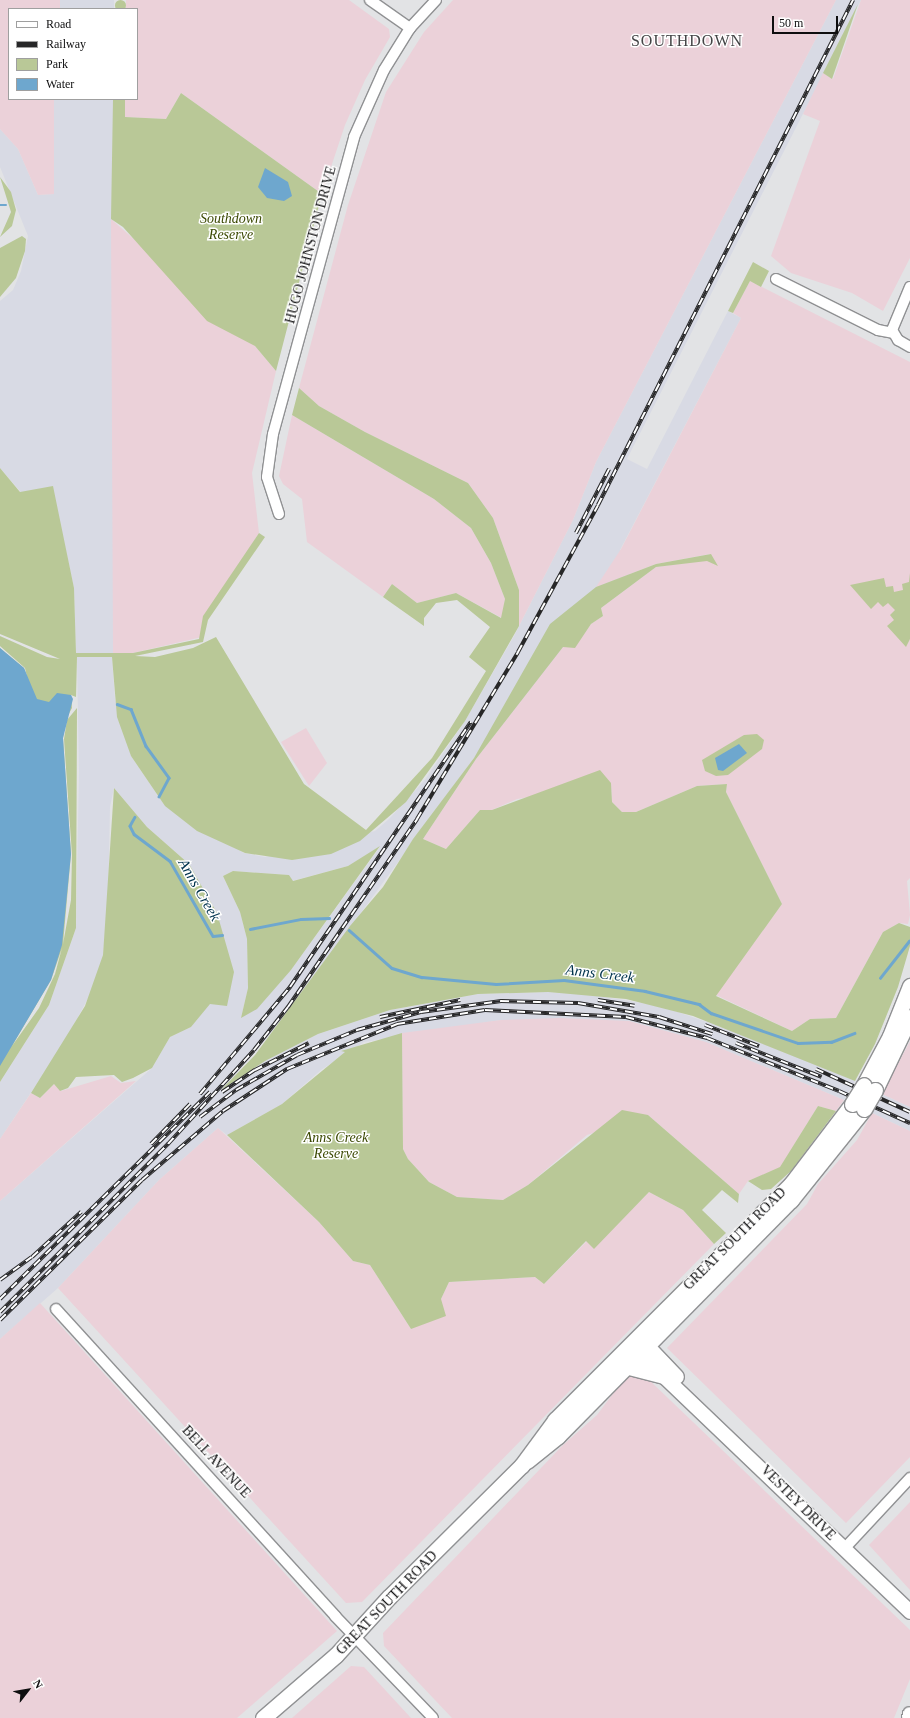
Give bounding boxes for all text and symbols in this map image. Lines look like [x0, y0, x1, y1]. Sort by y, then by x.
legend [8, 8, 138, 100]
scale bar [774, 8, 840, 34]
text: 50 m [779, 16, 803, 30]
text: Road [46, 17, 71, 31]
district label: SOUTHDOWN [631, 31, 743, 51]
text: Railway [46, 37, 86, 51]
text: Park [46, 57, 68, 71]
text: Water [46, 77, 74, 91]
street label: HUGO JOHNSTON DRIVE [282, 164, 340, 326]
park label: Southdown Reserve [200, 211, 262, 244]
water label: Anns Creek [174, 856, 224, 924]
water label: Anns Creek [565, 961, 635, 987]
park label: Anns Creek Reserve [304, 1130, 368, 1162]
street label: GREAT SOUTH ROAD [680, 1184, 790, 1294]
street label: BELL AVENUE [178, 1422, 254, 1502]
street label: VESTEY DRIVE [757, 1462, 839, 1544]
street label: GREAT SOUTH ROAD [333, 1547, 441, 1659]
north arrow [8, 1670, 48, 1710]
text: N [31, 1677, 45, 1690]

